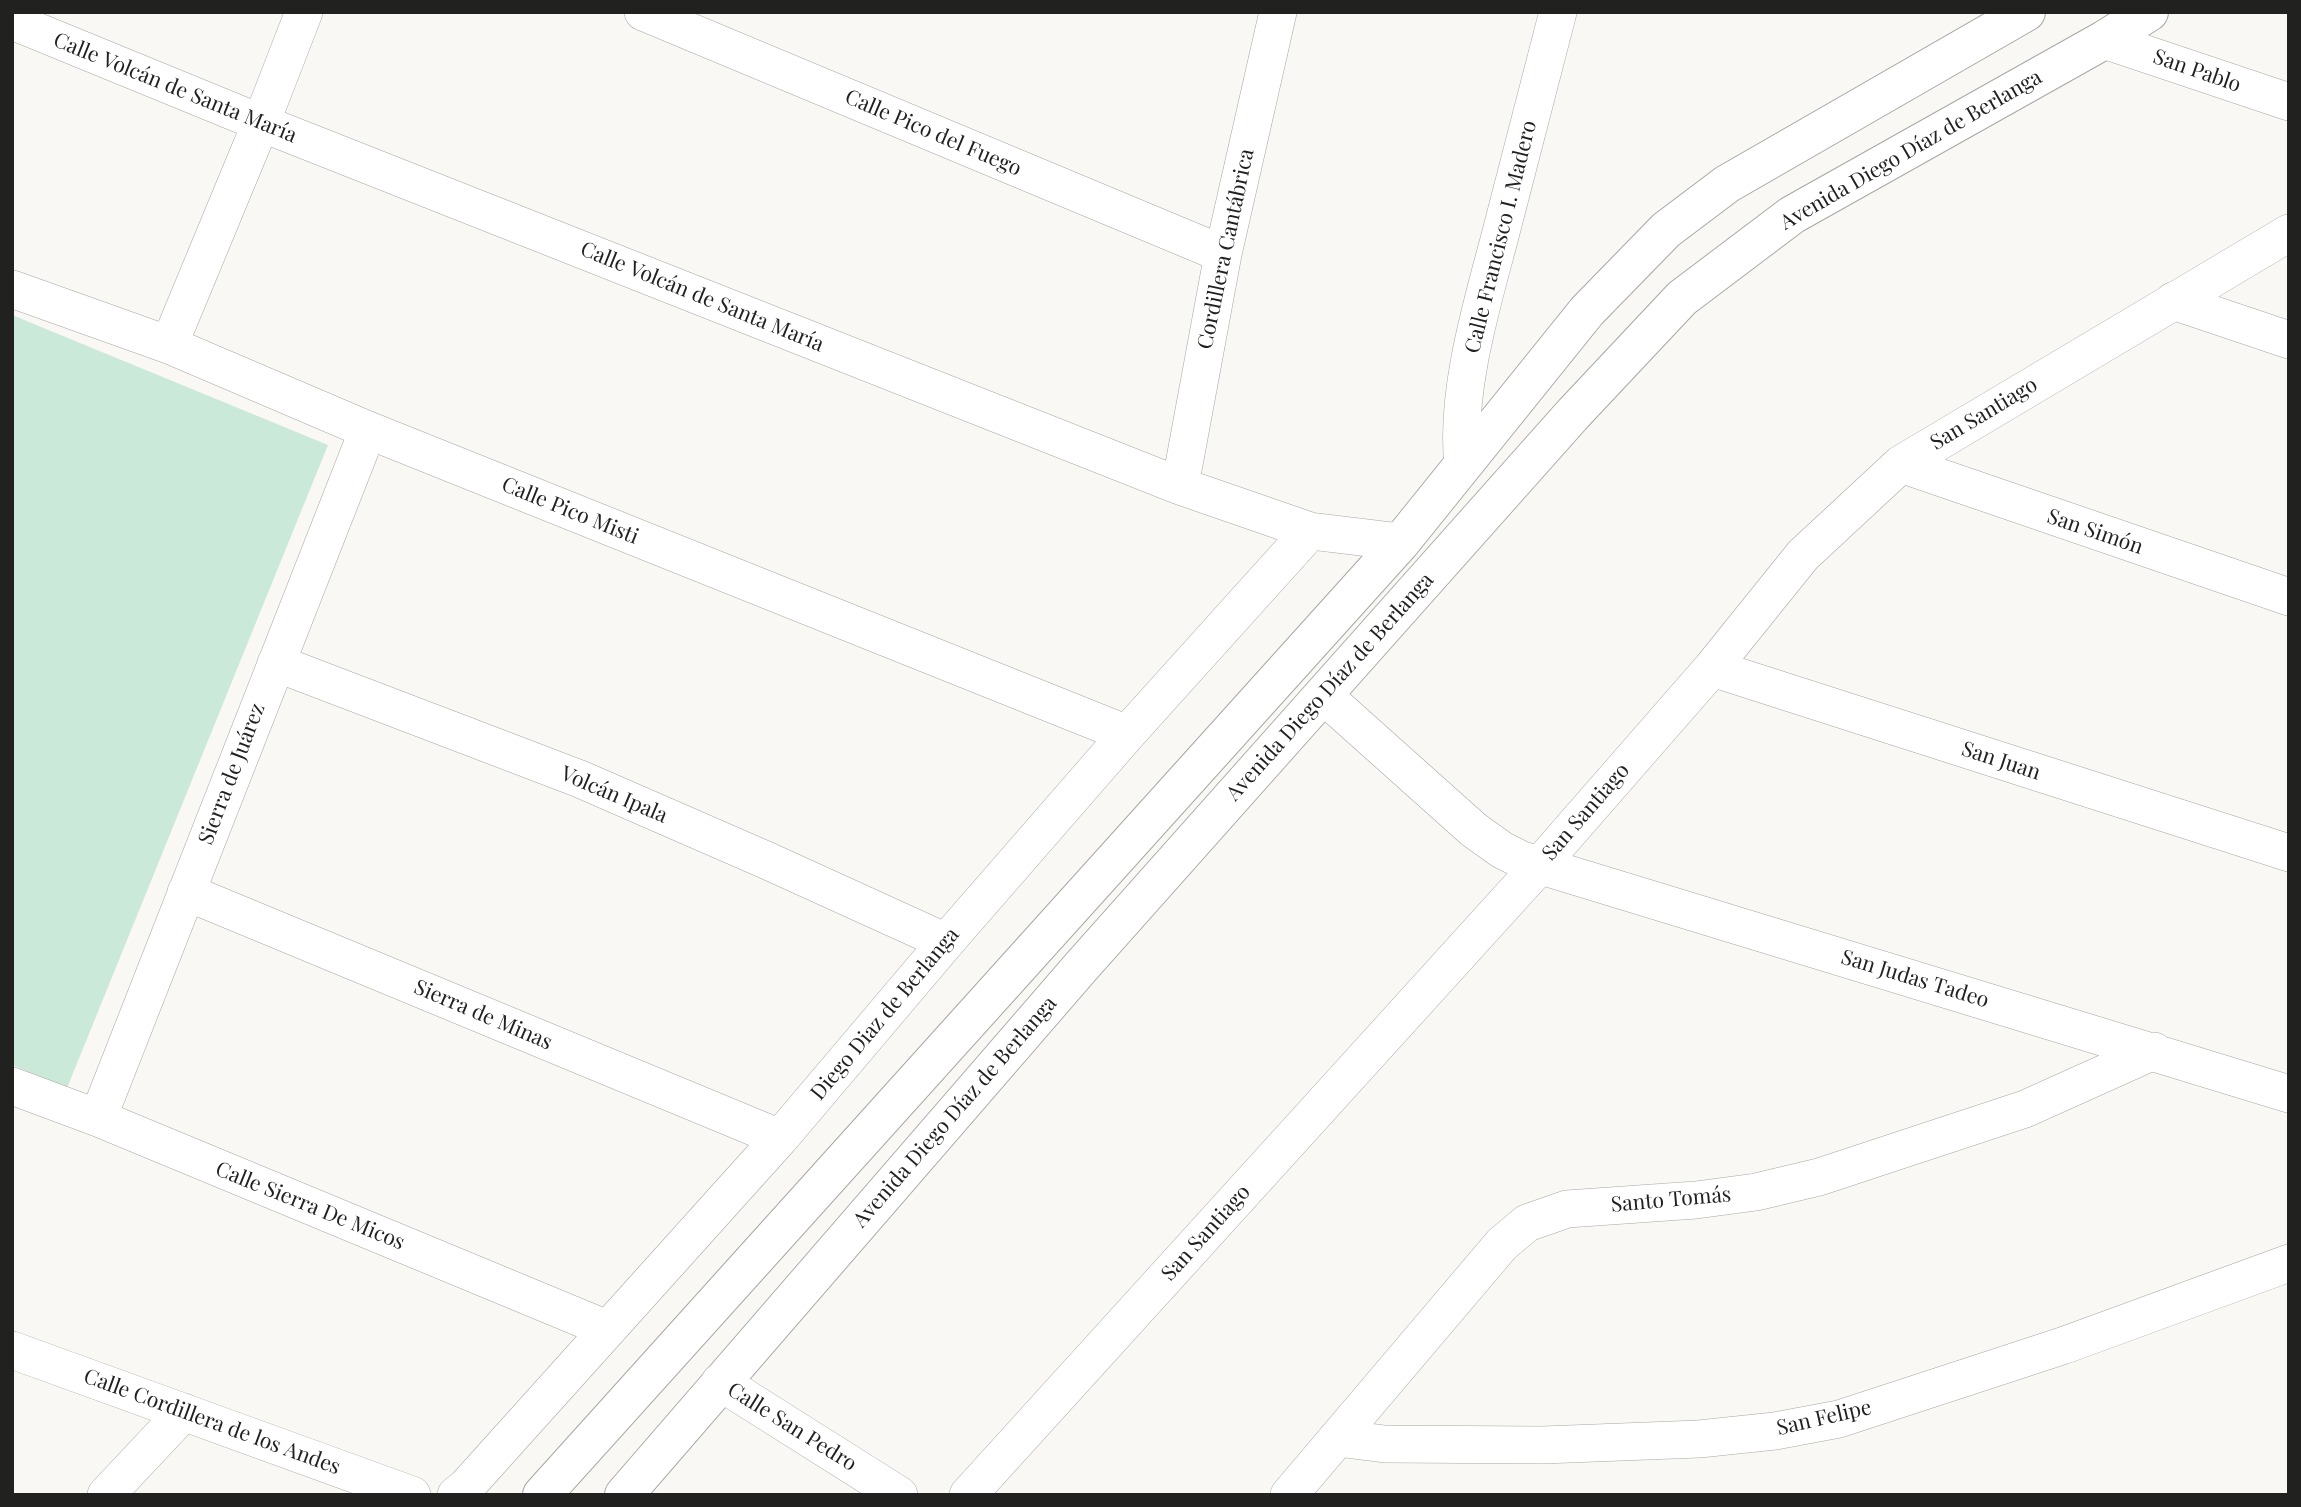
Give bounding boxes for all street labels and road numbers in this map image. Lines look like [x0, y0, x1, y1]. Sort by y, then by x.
street label: Calle Volcán de Santa María [50, 28, 300, 148]
street label: San Pablo [2150, 44, 2244, 98]
street label: Avenida Diego Díaz de Berlanga [1776, 65, 2046, 235]
street label: Calle Pico del Fuego [841, 84, 1025, 182]
street label: Calle Francisco I. Madero [1460, 118, 1542, 356]
street label: Cordillera Cantábrica [1192, 147, 1260, 351]
street label: Calle Volcán de Santa María [577, 237, 827, 357]
street label: San Santiago [1926, 372, 2042, 456]
street label: Calle Pico Misti [498, 472, 642, 550]
street label: San Simón [2044, 504, 2146, 560]
street label: Avenida Diego Díaz de Berlanga [1221, 568, 1439, 806]
street label: Sierra de Juárez [193, 700, 271, 848]
street label: San Juan [1958, 736, 2044, 786]
street label: San Santiago [1537, 758, 1635, 866]
street label: Volcán Ipala [557, 761, 671, 829]
street label: Diego Diaz de Berlanga [805, 923, 965, 1105]
street label: San Judas Tadeo [1838, 945, 1992, 1013]
street label: Sierra de Minas [410, 975, 556, 1055]
street label: Avenida Diego Díaz de Berlanga [848, 991, 1062, 1233]
street label: Calle Sierra De Micos [212, 1157, 408, 1255]
street label: San Santiago [1156, 1180, 1256, 1286]
street label: Santo Tomás [1610, 1182, 1732, 1218]
street label: Calle Cordillera de los Andes [80, 1364, 344, 1480]
street label: Calle San Pedro [723, 1377, 861, 1477]
street label: San Felipe [1774, 1395, 1874, 1441]

